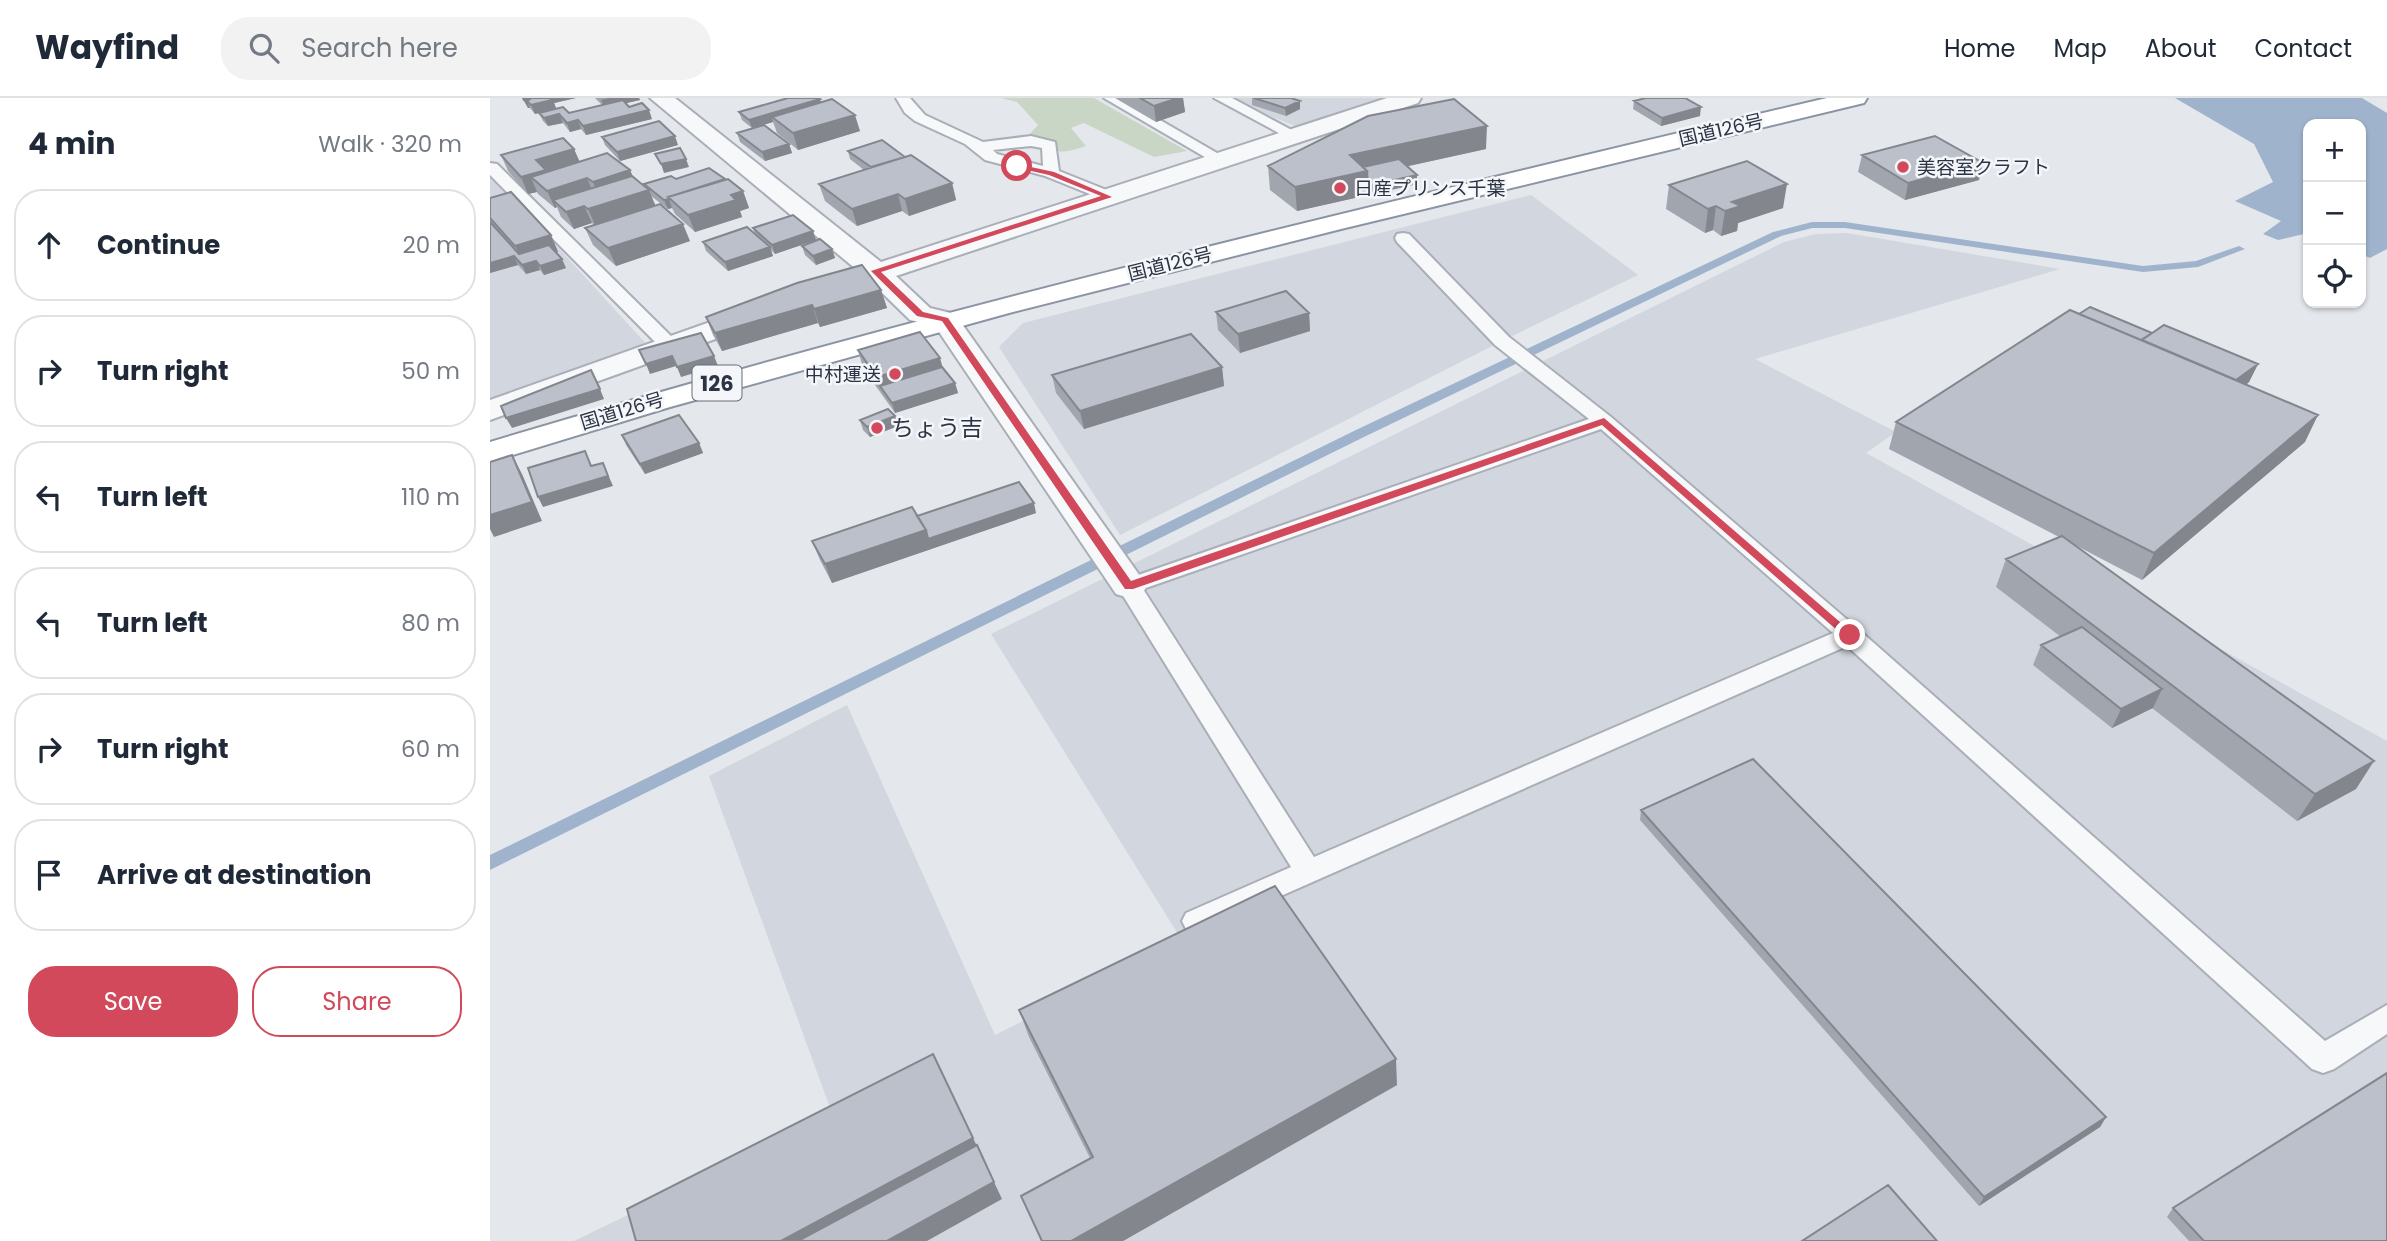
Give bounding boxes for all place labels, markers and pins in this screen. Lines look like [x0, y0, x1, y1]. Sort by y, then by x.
place label: 美容室クラフト [1917, 154, 2050, 181]
marker: 美容室クラフト [1895, 159, 1911, 175]
place label: 日産プリンス千葉 [1354, 175, 1506, 202]
marker: 日産プリンス千葉 [1332, 180, 1348, 196]
place label: 中村運送 [805, 361, 881, 388]
marker: 中村運送 [887, 366, 903, 382]
place label: ちょう吉 [891, 412, 983, 444]
marker: ちょう吉 [869, 420, 885, 436]

